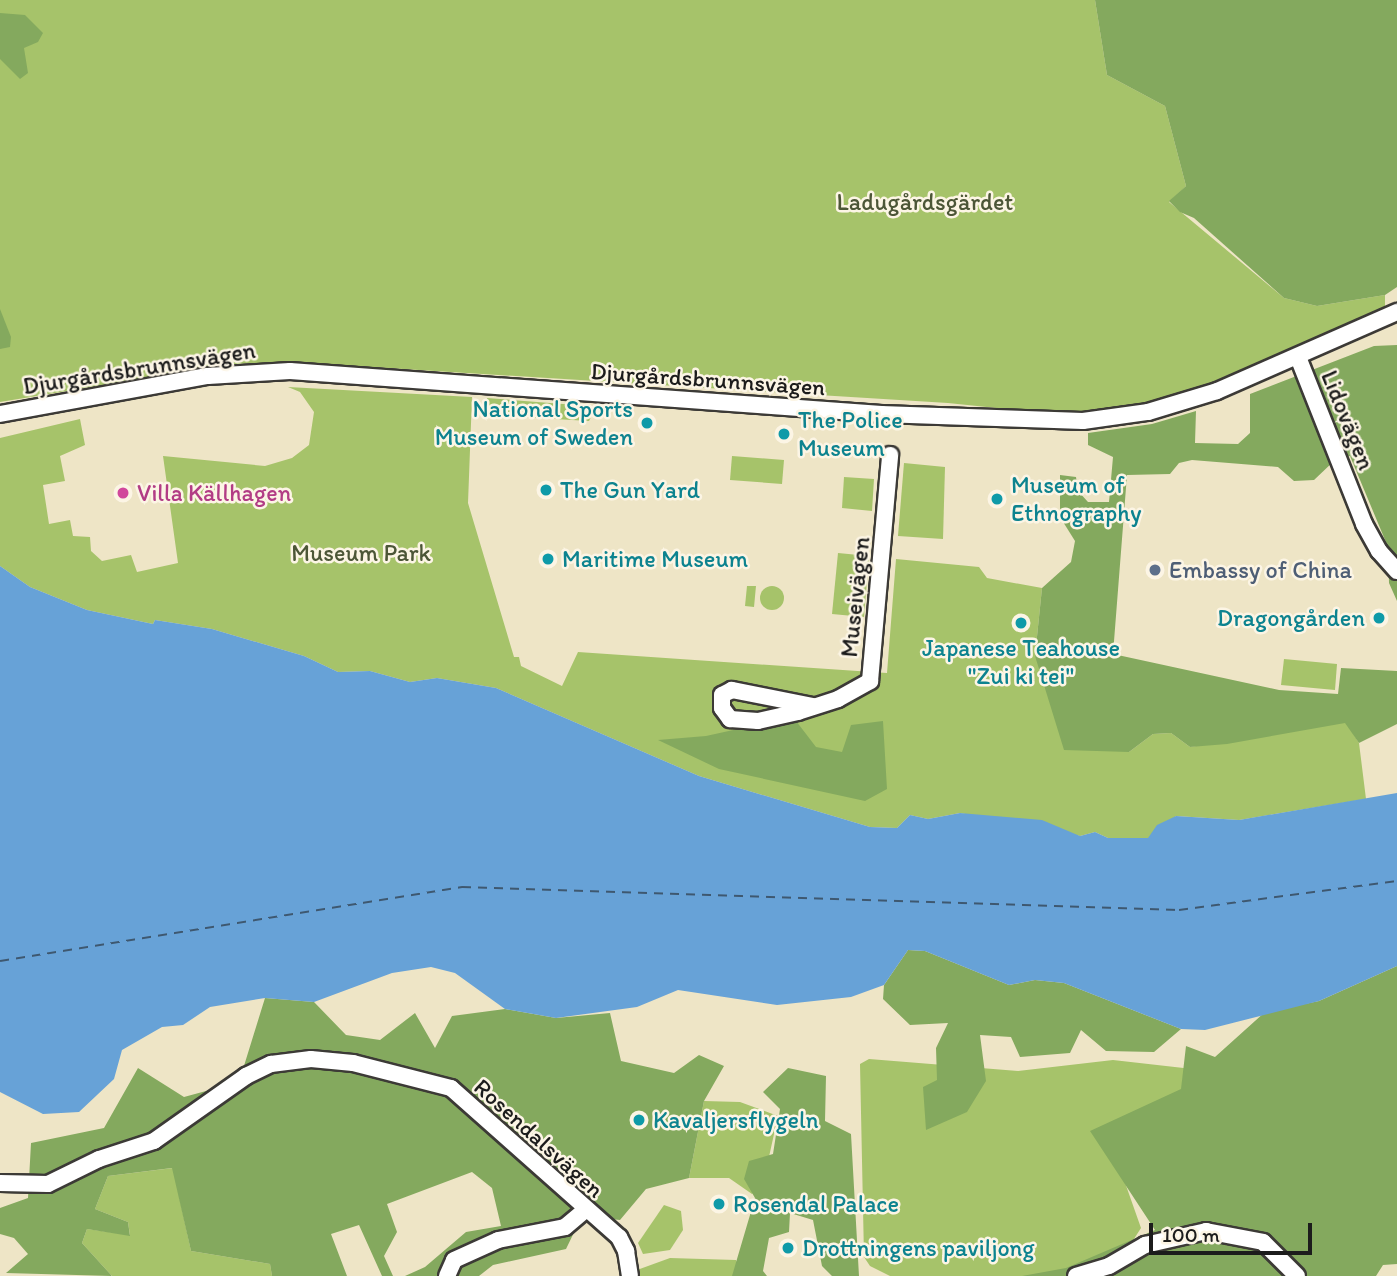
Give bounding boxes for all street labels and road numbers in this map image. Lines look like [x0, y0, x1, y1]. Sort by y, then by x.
street label: Djurgårdsbrunnsvägen [21, 335, 257, 401]
street label: Djurgårdsbrunnsvägen [590, 356, 826, 402]
street label: Lidovägen [1315, 366, 1381, 474]
street label: Museivägen [834, 535, 876, 659]
street label: Rosendalsvägen [468, 1072, 610, 1204]

